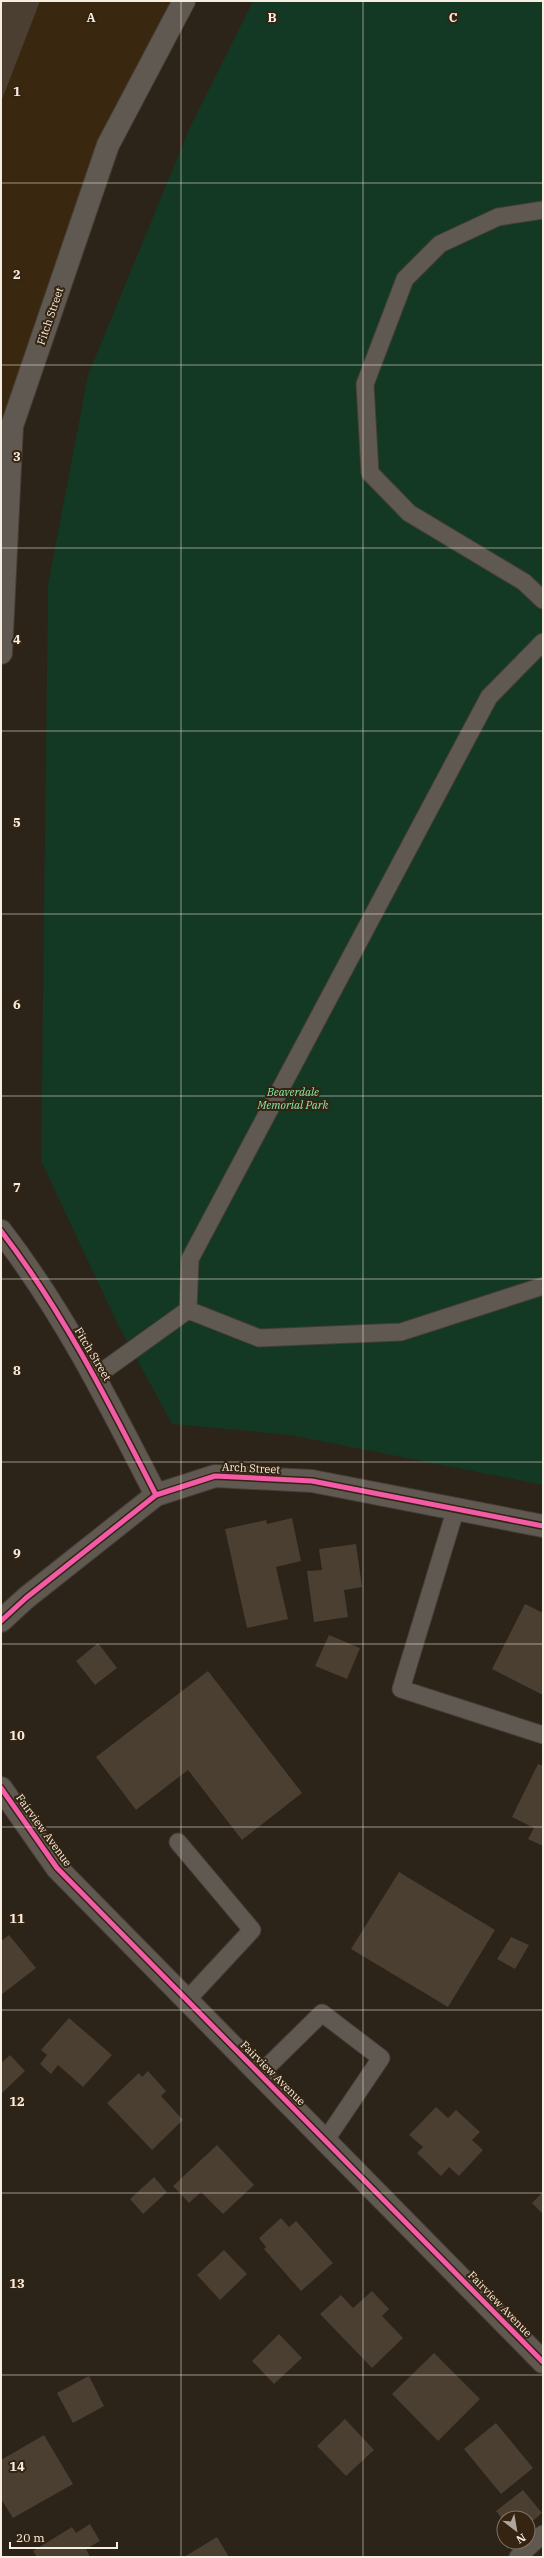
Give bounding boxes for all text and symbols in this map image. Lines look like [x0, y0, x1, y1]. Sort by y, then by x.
text: A [86, 9, 96, 26]
text: B [267, 9, 277, 26]
text: C [449, 9, 458, 26]
text: 1 [13, 83, 21, 100]
text: 2 [13, 266, 21, 283]
street label: Fitch Street [34, 285, 66, 347]
text: 3 [13, 448, 21, 465]
text: 4 [13, 631, 21, 648]
text: 5 [13, 814, 21, 831]
text: 6 [13, 996, 21, 1013]
park label: Beaverdale Memorial Park [257, 1085, 329, 1112]
text: 7 [13, 1179, 21, 1196]
street label: Fitch Street [72, 1325, 114, 1383]
text: 8 [13, 1362, 21, 1379]
street label: Arch Street [221, 1459, 281, 1477]
text: 9 [13, 1545, 21, 1562]
text: 10 [9, 1727, 25, 1744]
street label: Fairview Avenue [13, 1791, 75, 1869]
text: 11 [9, 1910, 25, 1927]
street label: Fairview Avenue [238, 2038, 308, 2108]
text: 12 [9, 2093, 25, 2110]
street label: Fairview Avenue [465, 2268, 535, 2340]
text: 13 [9, 2275, 25, 2292]
text: 14 [9, 2458, 25, 2475]
north arrow [496, 2510, 536, 2550]
scale bar [10, 2524, 117, 2550]
text: 20 m [16, 2530, 45, 2545]
text: N [514, 2530, 528, 2547]

